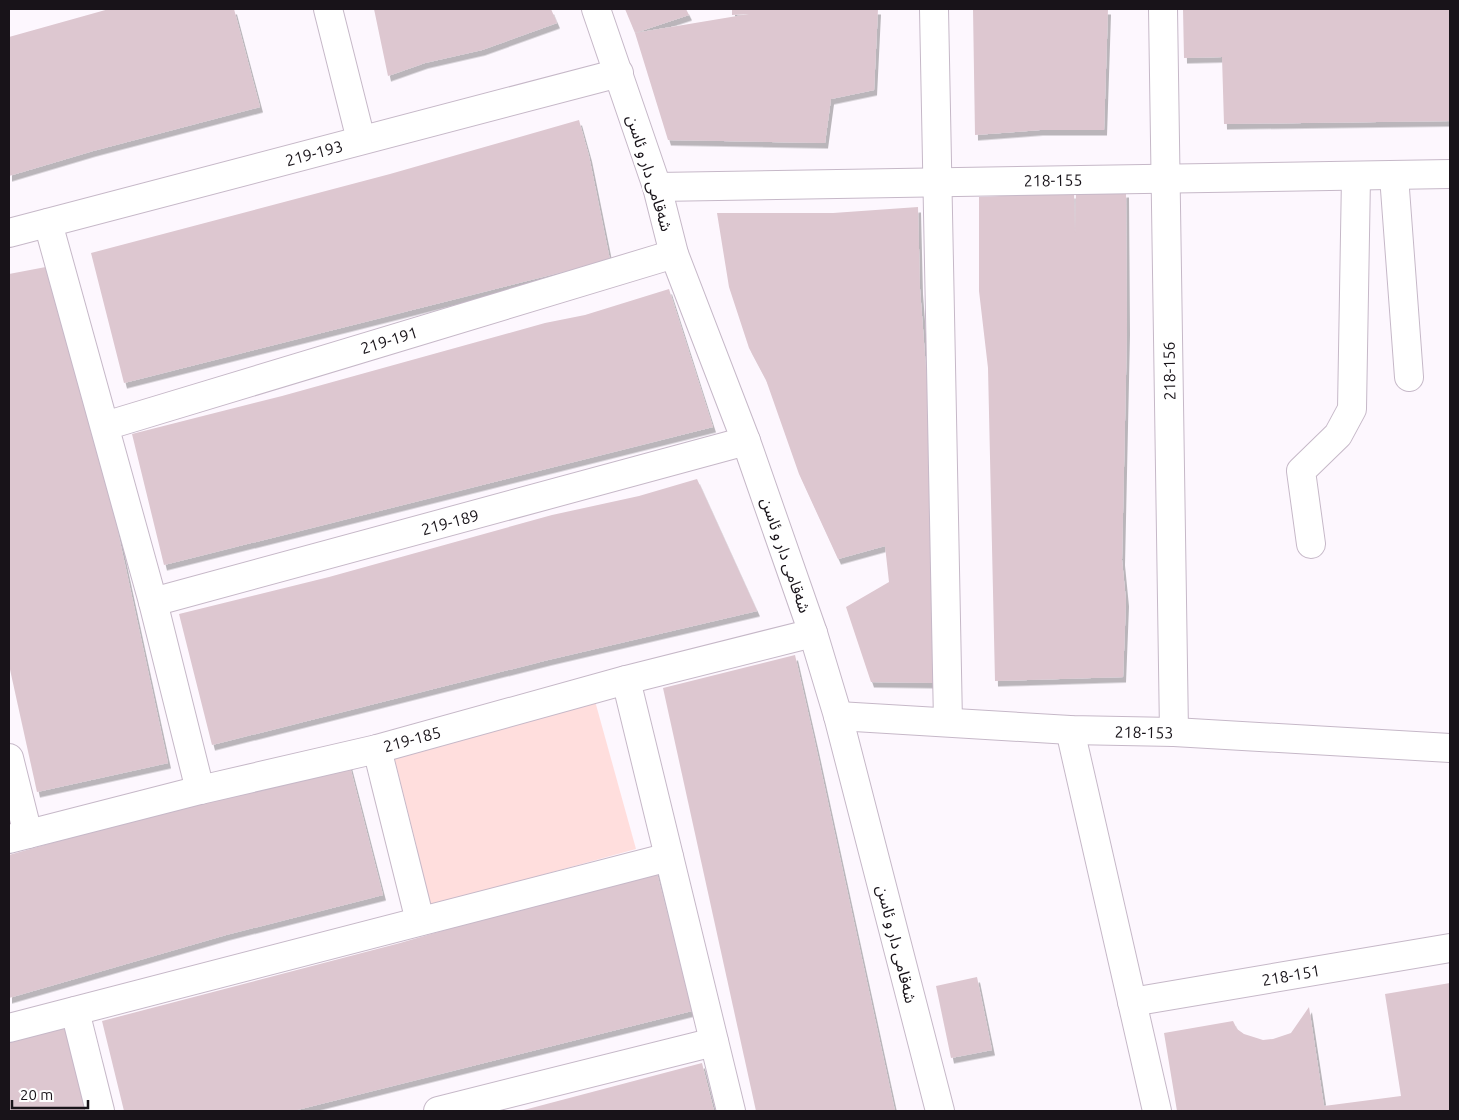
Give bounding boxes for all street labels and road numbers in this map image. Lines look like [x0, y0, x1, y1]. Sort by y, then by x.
street label: شەقامی دار و ئاسن [623, 113, 676, 234]
street label: 219-193 [283, 137, 345, 169]
street label: 218-155 [1023, 170, 1083, 190]
street label: 219-191 [358, 323, 420, 357]
street label: 218-156 [1159, 341, 1179, 401]
street label: شەقامی دار و ئاسن [757, 495, 814, 615]
street label: 219-189 [419, 506, 481, 538]
street label: 218-153 [1114, 722, 1174, 742]
street label: 219-185 [381, 723, 443, 755]
street label: شەقامی دار و ئاسن [873, 883, 920, 1005]
street label: 218-151 [1260, 961, 1322, 989]

